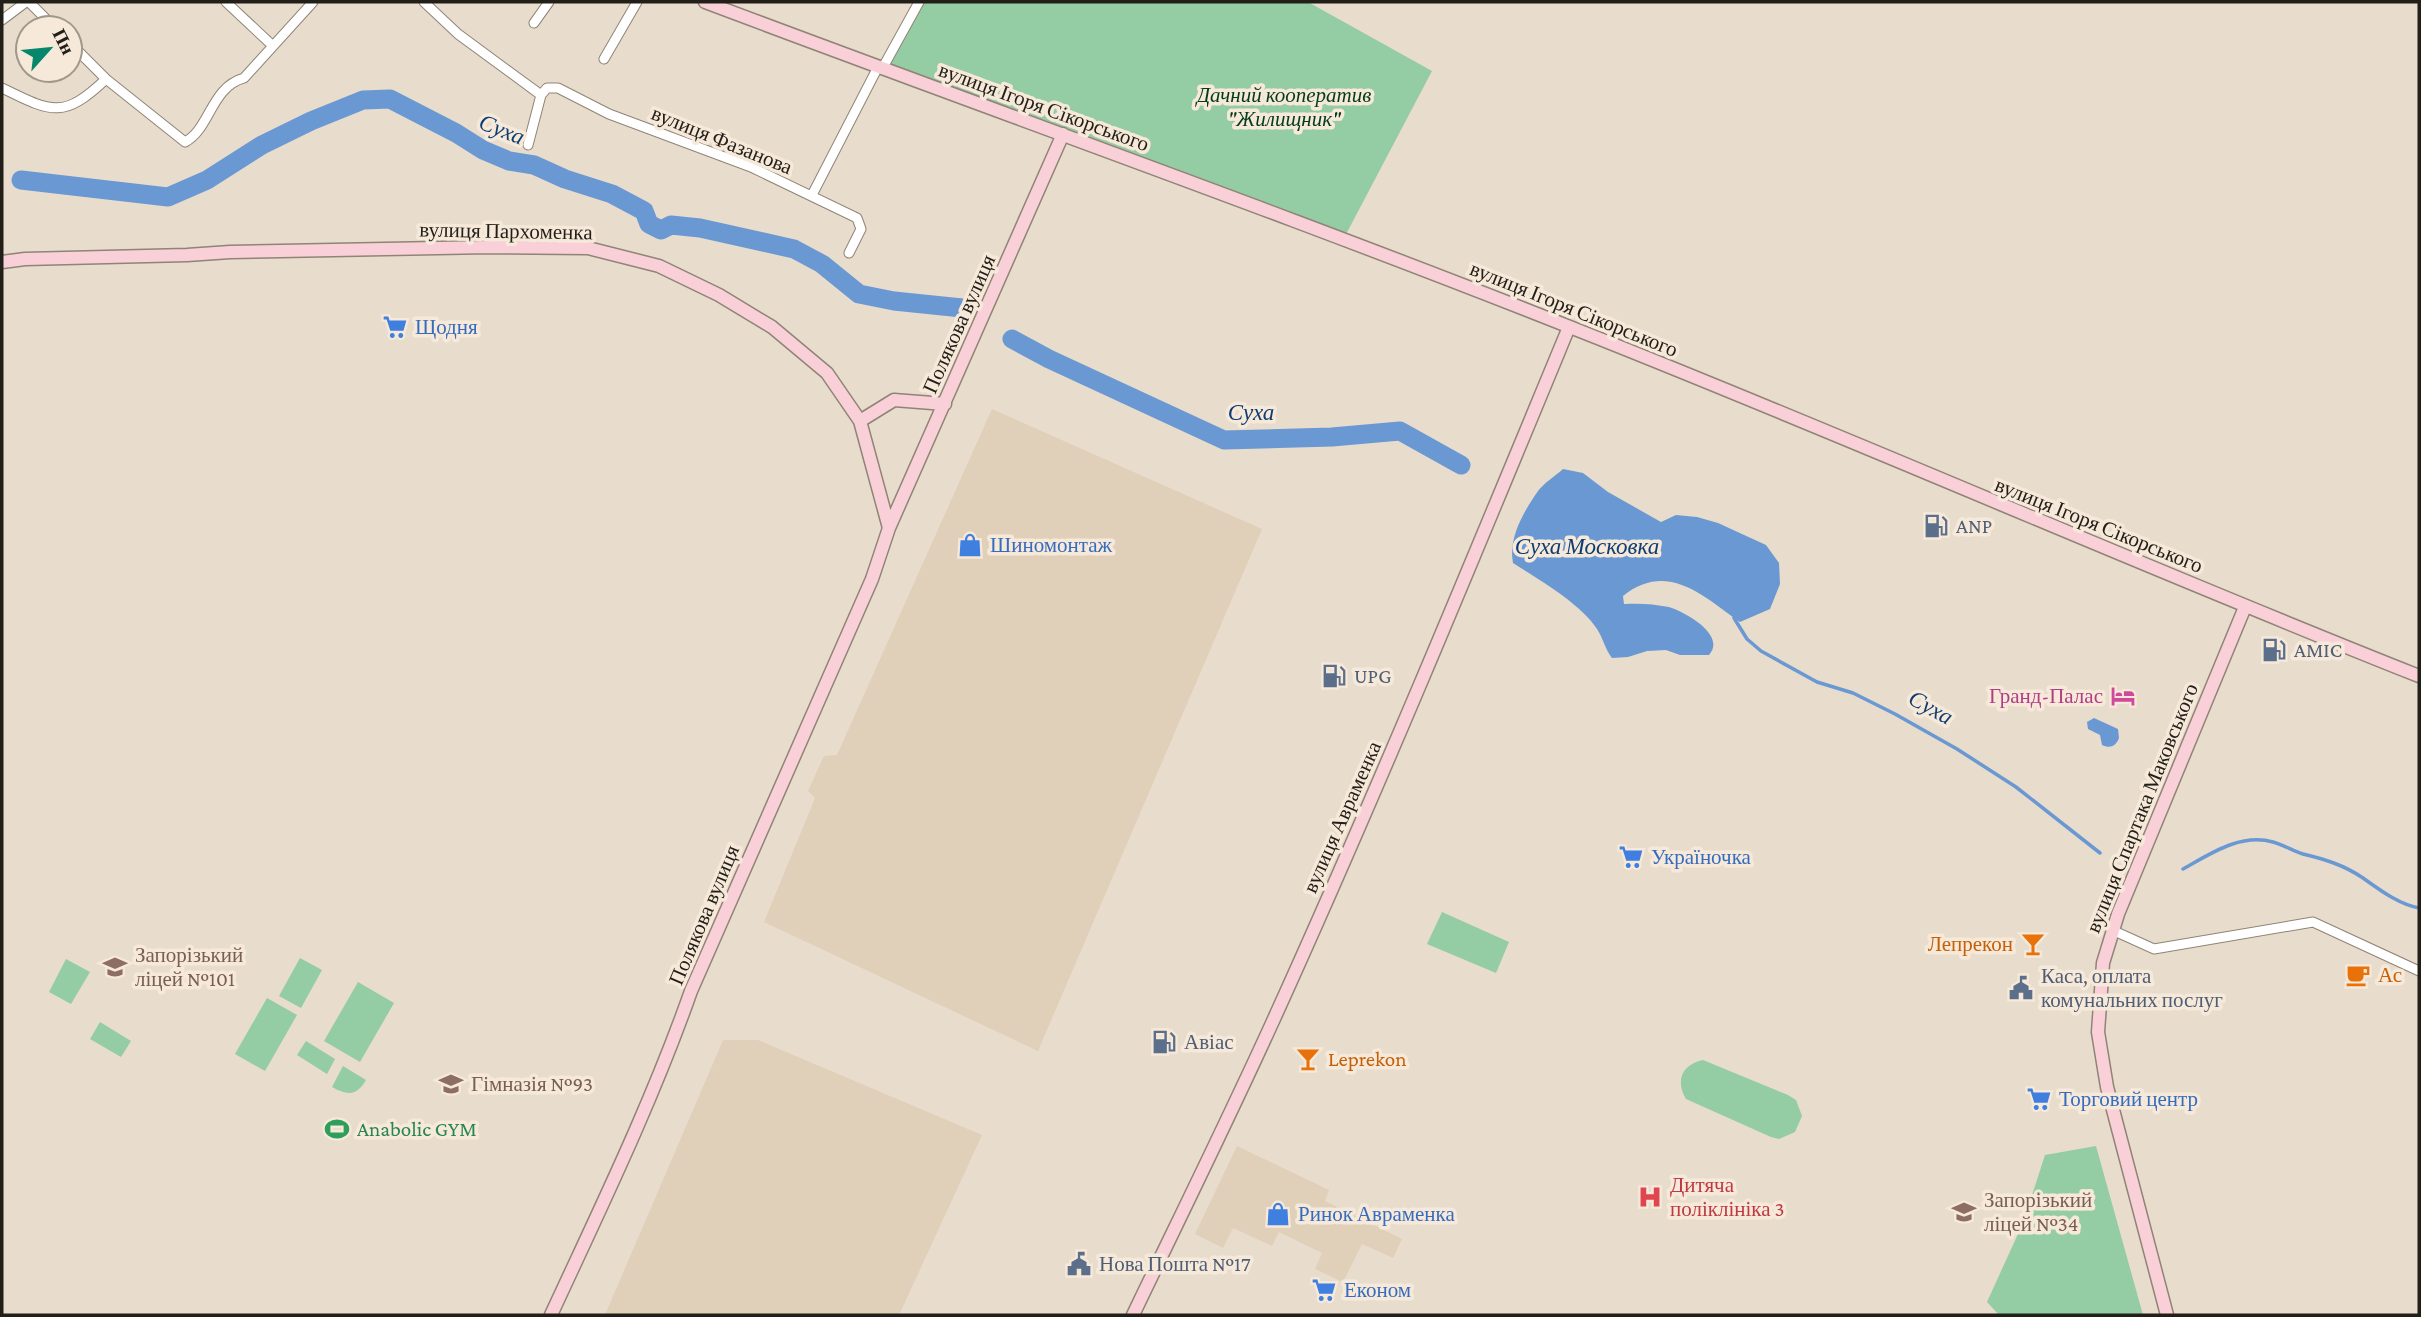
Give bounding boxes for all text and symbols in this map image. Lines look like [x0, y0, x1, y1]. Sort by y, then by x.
north arrow [14, 14, 84, 84]
text: Пн [49, 25, 79, 58]
street label: вулиця Ігоря Сікорського [936, 58, 1152, 156]
park label: Дачний кооператив "Жилищник" [1195, 83, 1371, 131]
street label: вулиця Фазанова [648, 101, 796, 179]
water label: Суха [476, 108, 528, 150]
street label: вулиця Пархоменка [419, 217, 593, 245]
street label: Полякова вулиця [918, 251, 1000, 397]
street label: вулиця Ігоря Сікорського [1467, 256, 1681, 362]
supermarket icon: Щодня [381, 313, 409, 341]
place label: Щодня [415, 315, 478, 339]
water label: Суха [1228, 399, 1274, 425]
street label: вулиця Ігоря Сікорського [1992, 472, 2206, 578]
fuel station icon: ANP [1922, 512, 1950, 540]
place label: ANP [1956, 514, 1992, 538]
shop icon: Шиномонтаж [956, 531, 984, 559]
place label: Шиномонтаж [990, 533, 1113, 557]
water label: Суха Московка [1515, 533, 1659, 559]
fuel station icon: AMIC [2260, 636, 2288, 664]
place label: AMIC [2294, 638, 2342, 662]
fuel station icon: UPG [1320, 662, 1348, 690]
place label: UPG [1354, 664, 1391, 688]
street label: вулиця Спартака Маковського [2081, 680, 2203, 936]
hotel icon: Гранд-Палас [2109, 682, 2137, 710]
water label: Суха [1904, 684, 1958, 730]
place label: Гранд-Палас [1989, 684, 2103, 708]
street label: вулиця Авраменка [1298, 737, 1386, 896]
street label: Полякова вулиця [664, 841, 744, 988]
supermarket icon: Україночка [1617, 843, 1645, 871]
place label: Україночка [1651, 845, 1752, 869]
bar icon: Лепрекон [2019, 930, 2047, 958]
place label: Лепрекон [1928, 932, 2013, 956]
place label: Запорізький ліцей №101 [135, 943, 243, 991]
school or university icon: Запорізький ліцей №101 [101, 953, 129, 981]
cafe icon: Ас [2344, 961, 2372, 989]
place label: Ас [2378, 963, 2402, 987]
place label: Каса, оплата комунальних послуг [2041, 964, 2223, 1012]
public building icon: Каса, оплата комунальних послуг [2007, 974, 2035, 1002]
fuel station icon: Авіас [1150, 1028, 1178, 1056]
place label: Авіас [1184, 1030, 1234, 1054]
bar icon: Leprekon [1294, 1045, 1322, 1073]
place label: Leprekon [1328, 1047, 1407, 1071]
school or university icon: Гімназія №93 [437, 1070, 465, 1098]
place label: Гімназія №93 [471, 1072, 593, 1096]
supermarket icon: Торговий центр [2025, 1085, 2053, 1113]
place label: Торговий центр [2059, 1087, 2198, 1111]
sports icon: Anabolic GYM [323, 1115, 351, 1143]
place label: Anabolic GYM [357, 1117, 477, 1141]
place label: Дитяча поліклініка 3 [1670, 1173, 1784, 1221]
hospital icon: Дитяча поліклініка 3 [1636, 1183, 1664, 1211]
place label: Запорізький ліцей №34 [1984, 1188, 2092, 1236]
school or university icon: Запорізький ліцей №34 [1950, 1198, 1978, 1226]
shop icon: Ринок Авраменка [1264, 1200, 1292, 1228]
place label: Ринок Авраменка [1298, 1202, 1455, 1226]
public building icon: Нова Пошта №17 [1065, 1250, 1093, 1278]
place label: Нова Пошта №17 [1099, 1252, 1251, 1276]
supermarket icon: Економ [1310, 1276, 1338, 1304]
place label: Економ [1344, 1278, 1411, 1302]

